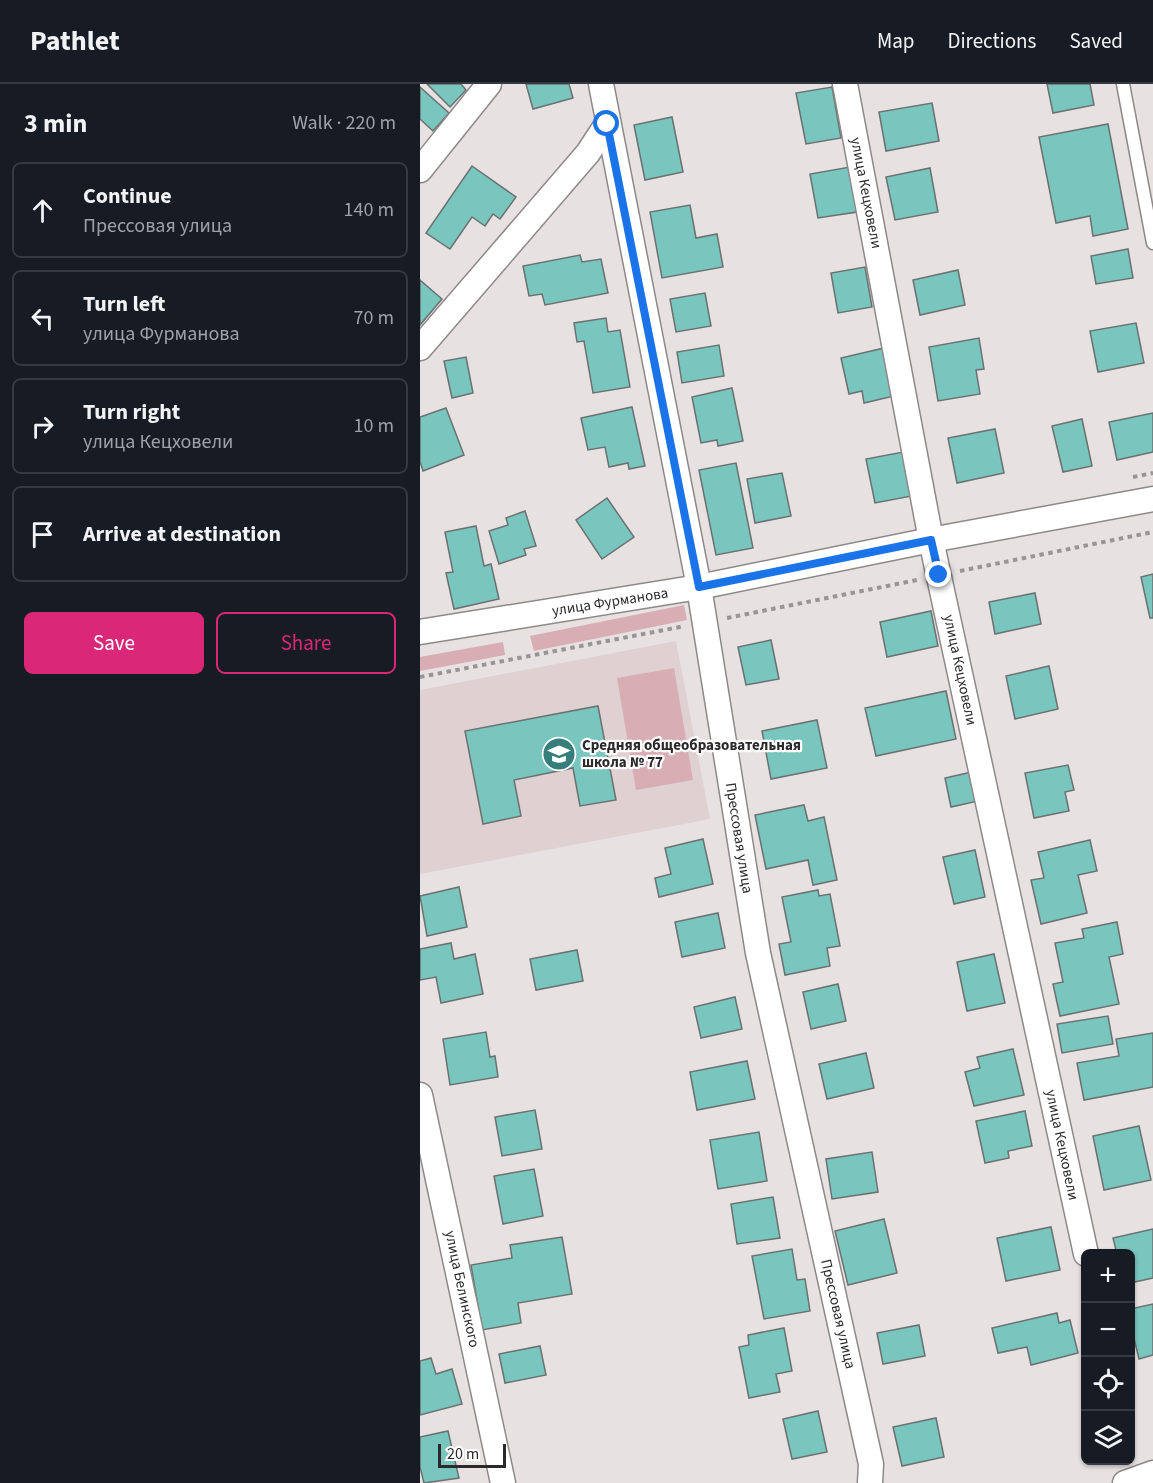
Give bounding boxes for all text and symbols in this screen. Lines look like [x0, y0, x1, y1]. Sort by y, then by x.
text: Pathlet [30, 21, 120, 61]
text: Map [877, 26, 915, 56]
text: Directions [948, 26, 1036, 56]
text: Saved [1069, 26, 1123, 56]
text: 3 min [24, 105, 87, 142]
text: Walk · 220 m [292, 109, 396, 137]
route start [593, 110, 619, 136]
street label: улица Кецховели [845, 136, 887, 250]
text: Continue [83, 180, 172, 212]
icon: ahead [26, 194, 59, 227]
text: 140 m [344, 196, 394, 224]
text: Прессовая улица [83, 212, 232, 240]
text: Turn left [83, 288, 165, 320]
icon: left [26, 302, 59, 335]
text: 70 m [354, 304, 394, 332]
text: улица Фурманова [83, 320, 240, 348]
text: Turn right [83, 396, 180, 428]
icon: right [26, 410, 59, 443]
text: 10 m [354, 412, 394, 440]
text: улица Кецховели [83, 428, 233, 456]
icon: arrive [26, 518, 59, 551]
text: Arrive at destination [83, 518, 281, 550]
route end [925, 561, 951, 587]
street label: улица Фурманова [550, 582, 670, 622]
button: Save [24, 612, 204, 674]
button: Share [216, 612, 396, 674]
street label: улица Кецховели [938, 613, 982, 727]
place label: Средняя общеобразовательная школа № 77 [582, 735, 801, 773]
school or university icon: Средняя общеобразовательная школа № 77 [541, 736, 577, 772]
street label: Прессовая улица [720, 781, 758, 895]
street label: улица Кецховели [1040, 1088, 1084, 1202]
street label: улица Белинского [439, 1229, 485, 1349]
map controls [1081, 1249, 1135, 1465]
button: + [1081, 1249, 1135, 1303]
street label: Прессовая улица [815, 1257, 861, 1371]
button: − [1081, 1303, 1135, 1357]
button: locate [1081, 1357, 1135, 1411]
button: layers [1081, 1411, 1135, 1465]
scale bar [438, 1441, 506, 1468]
text: 20 m [447, 1443, 479, 1465]

